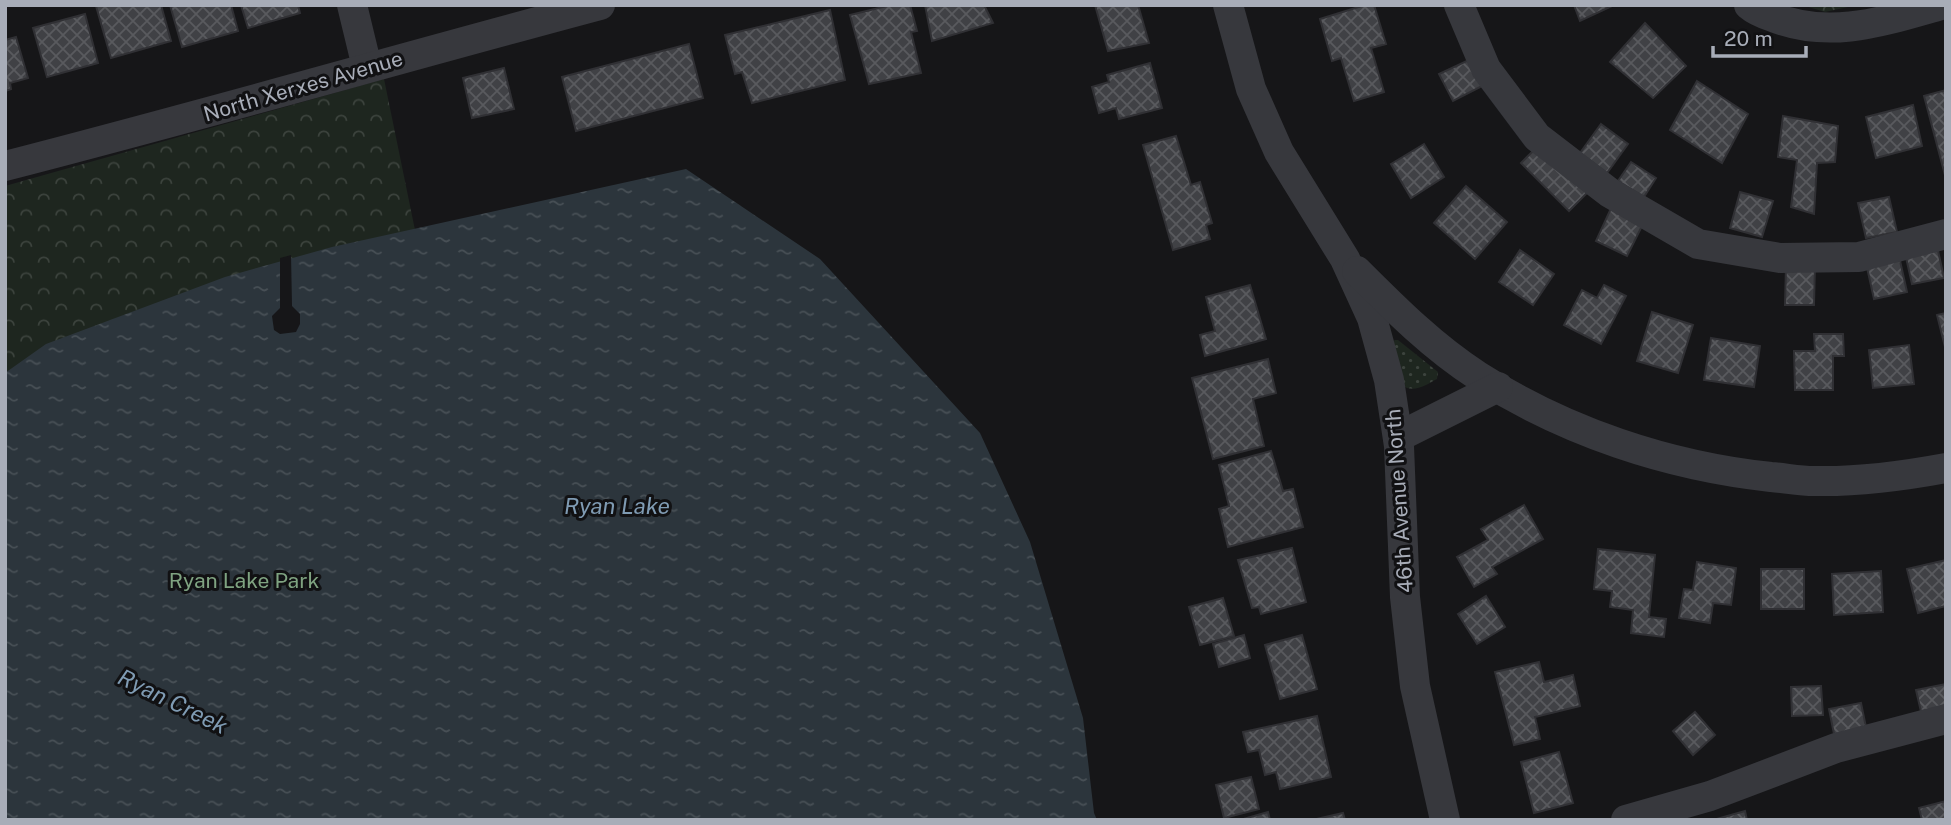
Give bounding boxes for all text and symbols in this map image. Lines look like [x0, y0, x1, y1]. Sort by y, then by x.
scale bar [1713, 14, 1806, 58]
text: 20 m [1724, 26, 1773, 51]
street label: North Xerxes Avenue [200, 46, 406, 126]
street label: 46th Avenue North [1380, 408, 1418, 594]
water label: Ryan Lake [564, 492, 670, 519]
park label: Ryan Lake Park [169, 568, 319, 593]
water label: Ryan Creek [114, 663, 233, 739]

